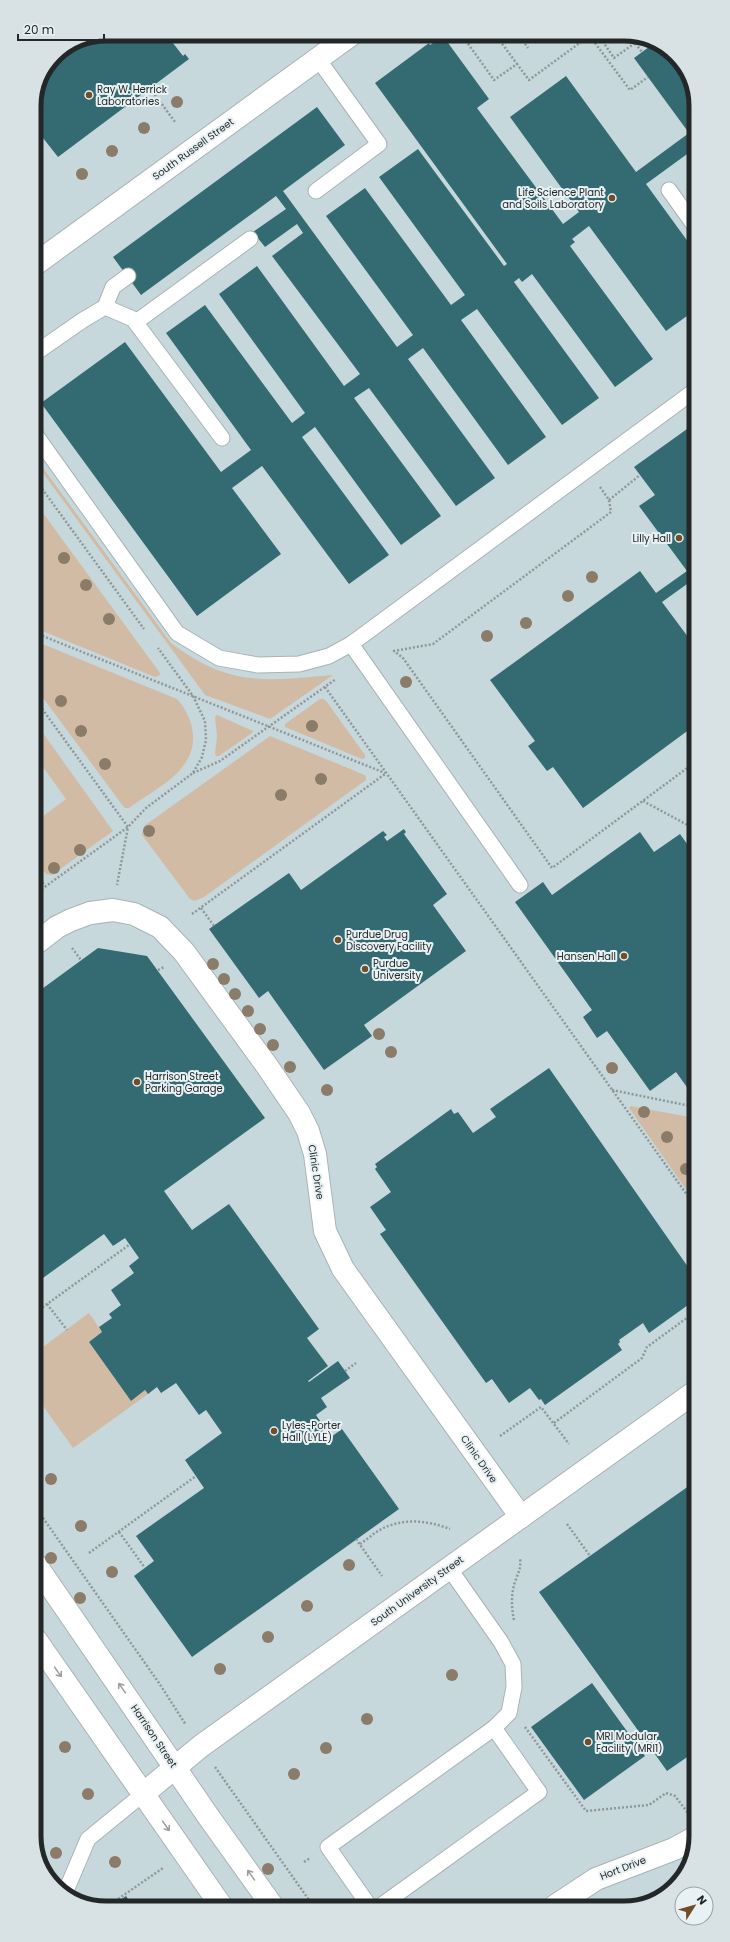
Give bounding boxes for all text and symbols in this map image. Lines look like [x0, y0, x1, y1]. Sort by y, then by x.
scale bar [18, 16, 104, 42]
text: 20 m [24, 21, 54, 38]
place label: Ray W. Herrick Laboratories [97, 82, 168, 109]
marker: Ray W. Herrick Laboratories [84, 90, 94, 100]
street label: South Russell Street [149, 114, 237, 184]
place label: Life Science Plant and Soils Laboratory [502, 185, 604, 212]
marker: Life Science Plant and Soils Laboratory [607, 193, 617, 203]
place label: Lilly Hall [632, 531, 671, 546]
marker: Lilly Hall [674, 533, 684, 543]
place label: Purdue Drug Discovery Facility [346, 927, 432, 954]
marker: Purdue Drug Discovery Facility [333, 935, 343, 945]
place label: Hansen Hall [557, 949, 616, 964]
marker: Hansen Hall [619, 951, 629, 961]
place label: Purdue University [373, 956, 421, 983]
marker: Purdue University [360, 964, 370, 974]
place label: Harrison Street Parking Garage [145, 1069, 223, 1096]
marker: Harrison Street Parking Garage [132, 1077, 142, 1087]
street label: Clinic Drive [304, 1144, 328, 1200]
place label: Lyles-Porter Hall (LYLE) [282, 1418, 341, 1445]
marker: Lyles-Porter Hall (LYLE) [269, 1426, 279, 1436]
street label: Clinic Drive [457, 1432, 501, 1486]
street label: South University Street [368, 1552, 467, 1630]
one-way arrow [54, 1667, 62, 1678]
one-way arrow [118, 1683, 126, 1694]
street label: Harrison Street [127, 1701, 181, 1771]
place label: MRI Modular Facility (MRI1) [596, 1729, 663, 1756]
marker: MRI Modular Facility (MRI1) [583, 1737, 593, 1747]
one-way arrow [162, 1821, 170, 1832]
street label: Hort Drive [598, 1852, 648, 1884]
one-way arrow [247, 1870, 255, 1881]
north arrow [674, 1886, 714, 1926]
text: N [693, 1892, 711, 1908]

